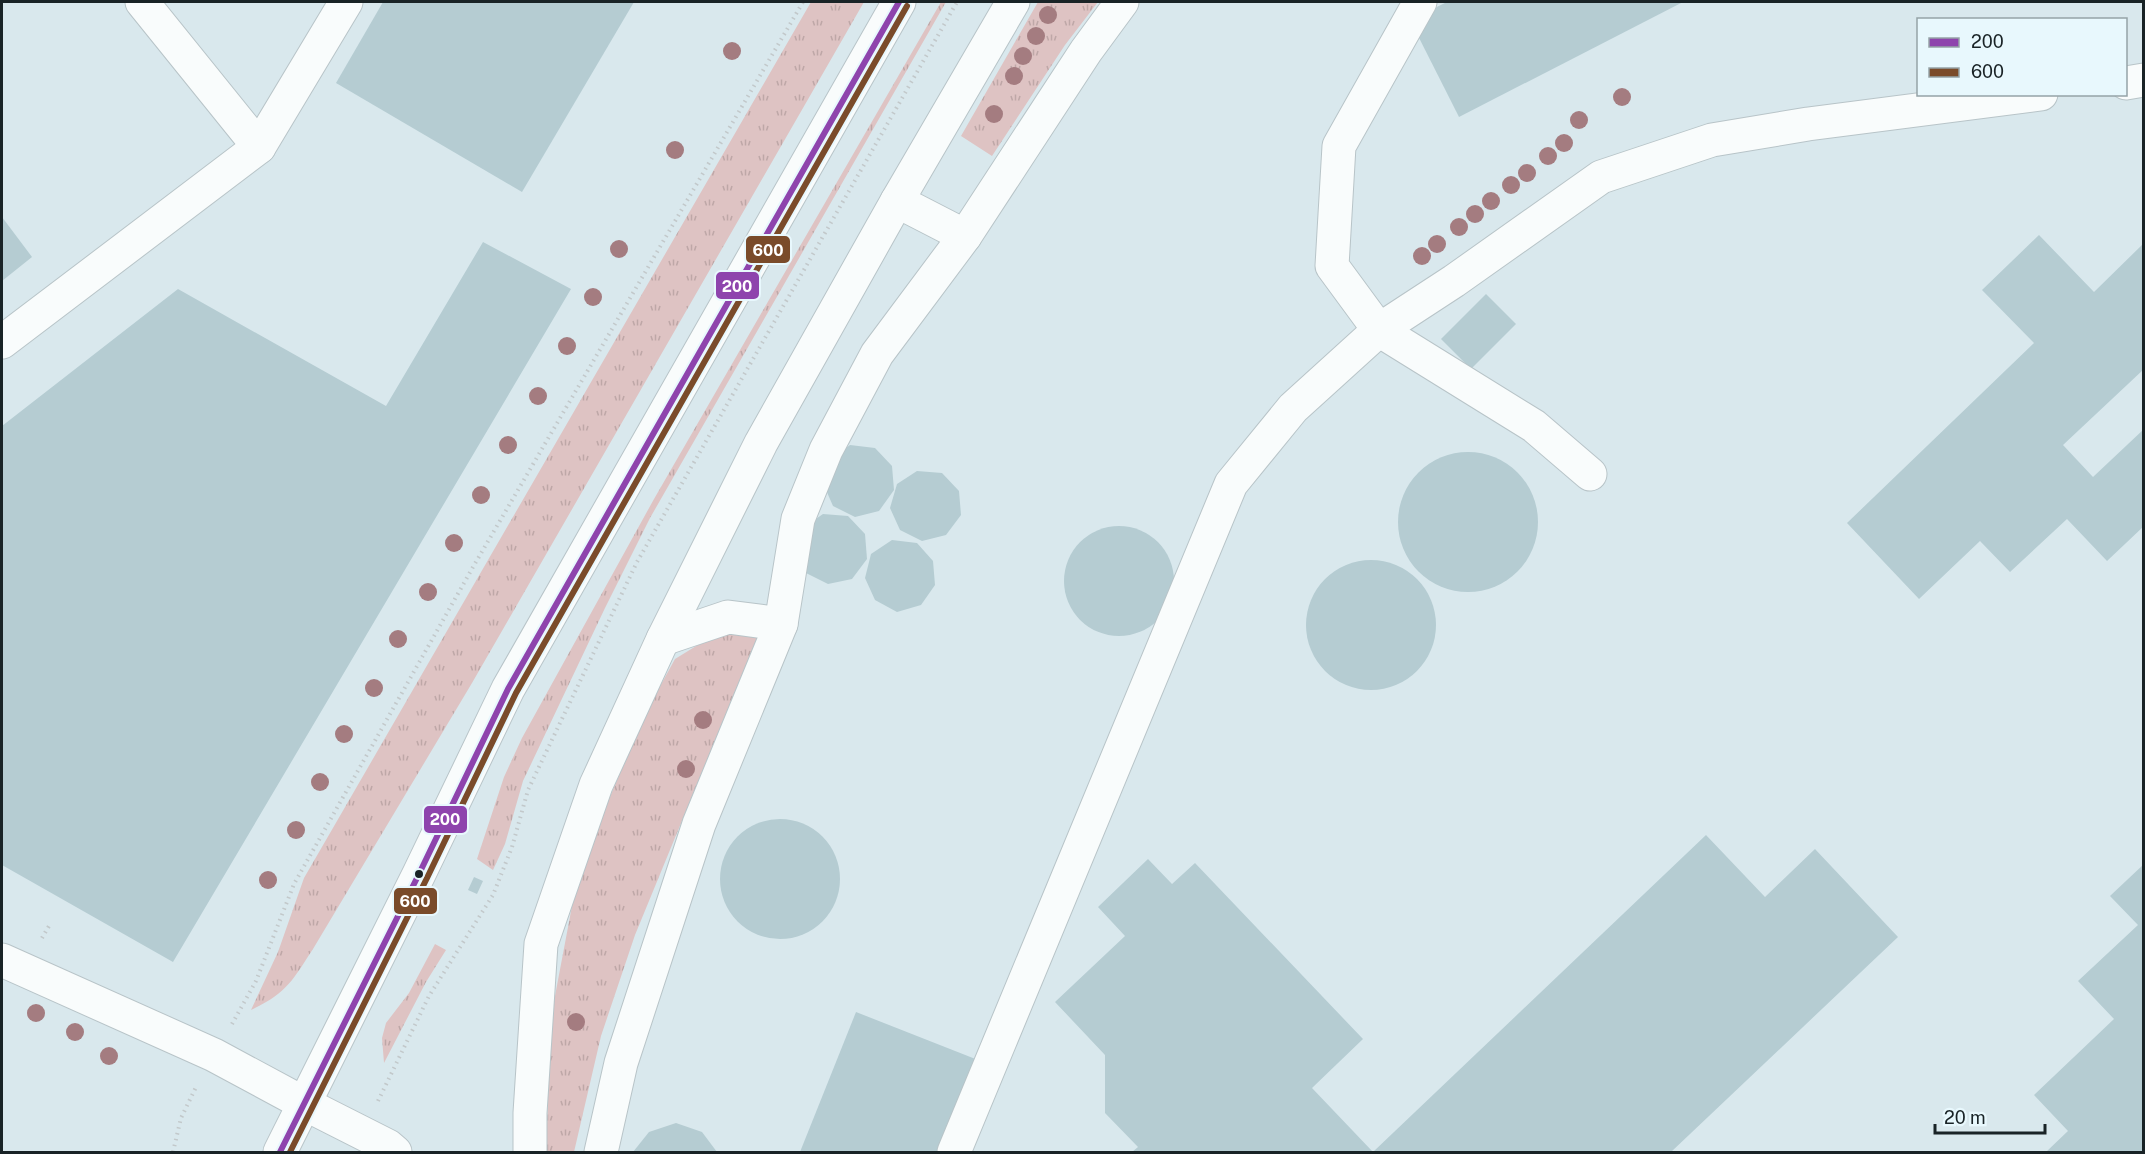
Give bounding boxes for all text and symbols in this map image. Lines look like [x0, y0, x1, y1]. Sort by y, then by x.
legend [1917, 18, 2127, 96]
text: 200 [1971, 31, 2004, 52]
text: 600 [1971, 61, 2004, 82]
line badge: 600 [745, 235, 791, 264]
text: 600 [752, 241, 784, 260]
line badge: 200 [715, 271, 760, 300]
text: 200 [722, 277, 752, 296]
line badge: 200 [423, 805, 468, 834]
text: 200 [430, 810, 460, 829]
unlabelled marker [413, 868, 425, 880]
line badge: 600 [393, 887, 438, 915]
text: 600 [399, 892, 431, 911]
scale bar [1935, 1097, 2044, 1135]
text: 20 m [1944, 1107, 1986, 1128]

